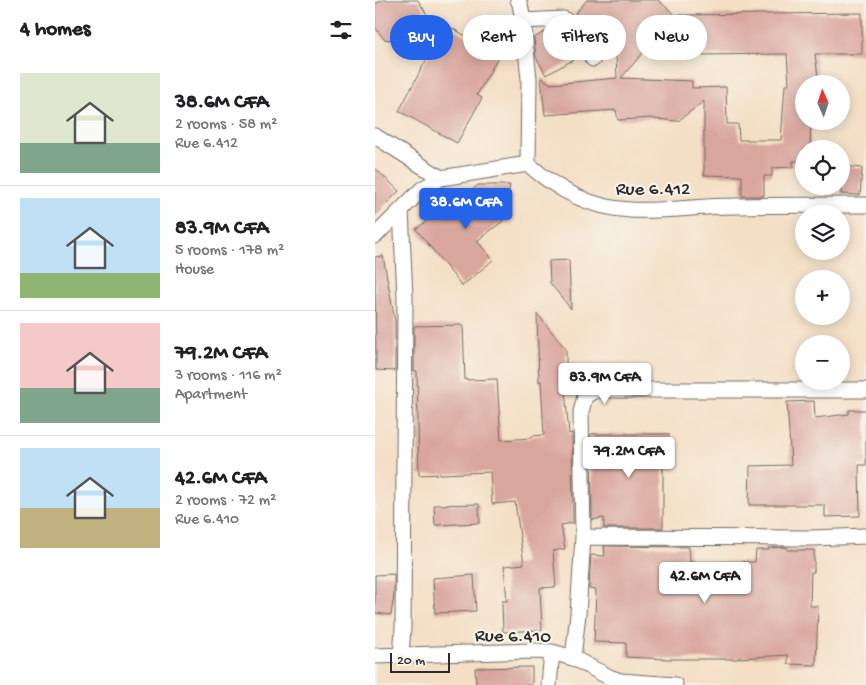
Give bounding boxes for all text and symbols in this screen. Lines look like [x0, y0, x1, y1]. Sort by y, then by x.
chip: Buy [390, 15, 453, 60]
chip: Rent [463, 15, 533, 60]
chip: Filters [543, 15, 626, 60]
chip: New [636, 15, 707, 60]
icon: filters [327, 16, 355, 44]
text: 4 homes [20, 18, 91, 43]
north arrow [795, 75, 850, 130]
map controls [795, 75, 850, 390]
text: 38.6M CFA [175, 91, 269, 116]
icon: home [60, 93, 120, 153]
text: 2 rooms · 58 m² [175, 116, 277, 135]
text: Rue 6.412 [175, 135, 238, 154]
button: locate [795, 140, 850, 195]
street label: Rue 6.412 [616, 179, 690, 202]
pin: 38.6M CFA [409, 188, 523, 230]
text: 38.6M CFA [430, 194, 502, 213]
button: layers [795, 205, 850, 260]
text: 83.9M CFA [175, 217, 269, 242]
icon: home [60, 218, 120, 278]
text: 5 rooms · 178 m² [175, 242, 284, 261]
text: House [175, 261, 214, 280]
button: + [795, 270, 850, 325]
button: − [795, 335, 850, 390]
text: 79.2M CFA [175, 342, 267, 367]
icon: home [60, 343, 120, 403]
pin: 83.9M CFA [548, 362, 662, 405]
text: 3 rooms · 116 m² [175, 367, 282, 386]
text: 83.9M CFA [569, 369, 641, 388]
text: Apartment [175, 386, 247, 405]
pin: 79.2M CFA [572, 436, 686, 479]
text: 79.2M CFA [594, 443, 664, 462]
text: 42.6M CFA [175, 467, 267, 492]
icon: home [60, 468, 120, 528]
text: 2 rooms · 72 m² [175, 492, 276, 511]
text: Rue 6.410 [175, 511, 239, 530]
pin: 42.6M CFA [648, 562, 762, 604]
text: 42.6M CFA [670, 568, 740, 587]
street label: Rue 6.410 [475, 625, 551, 650]
scale bar [390, 650, 450, 673]
text: 20 m [397, 653, 425, 670]

